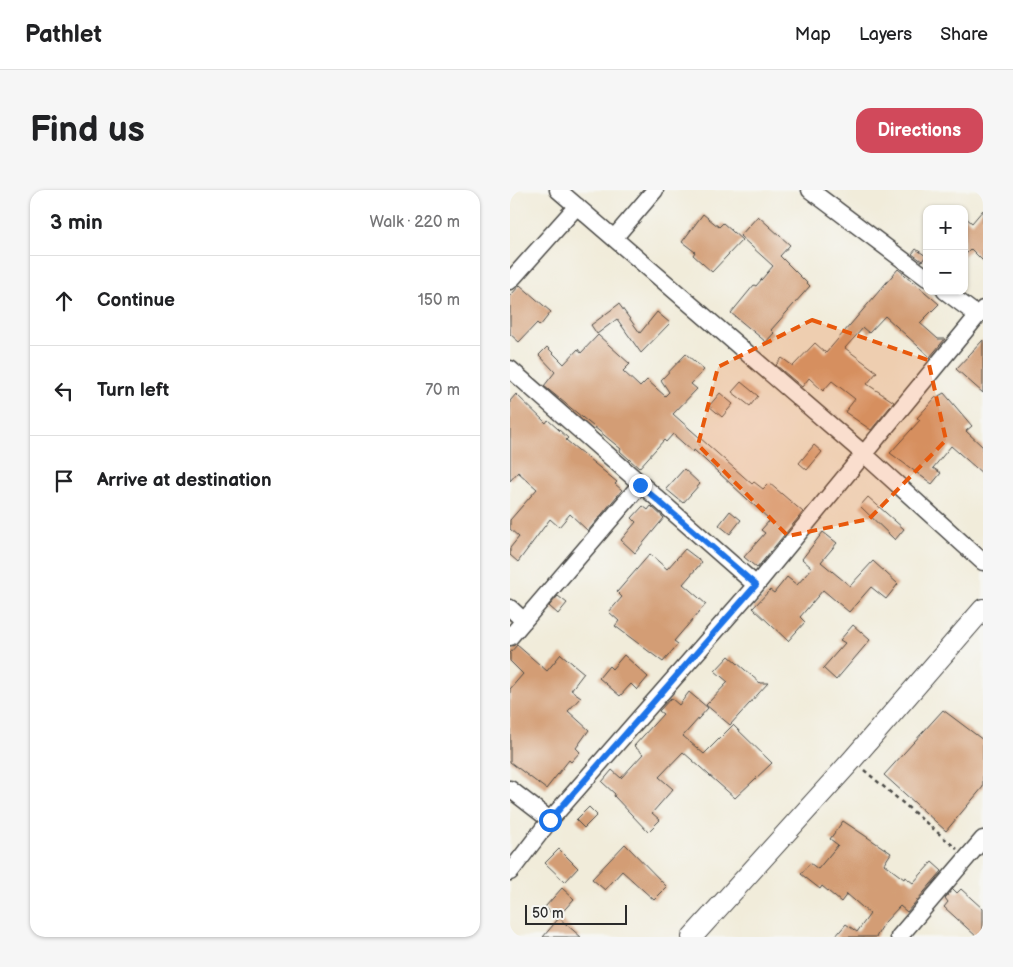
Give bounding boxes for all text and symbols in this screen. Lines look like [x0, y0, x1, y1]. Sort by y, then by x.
text: Pathlet [25, 20, 102, 49]
text: Map [795, 24, 831, 45]
text: Layers [859, 24, 912, 45]
text: Share [940, 24, 988, 45]
button: Directions [856, 108, 983, 153]
text: Find us [30, 109, 145, 152]
map controls [923, 205, 968, 295]
button: + [923, 205, 968, 250]
text: 3 min [50, 210, 103, 235]
text: Walk · 220 m [370, 213, 460, 232]
button: − [923, 250, 968, 295]
icon: ahead [50, 287, 78, 315]
text: Continue [97, 289, 175, 312]
text: 150 m [418, 291, 460, 310]
icon: left [50, 377, 78, 405]
text: Turn left [97, 379, 169, 402]
text: 70 m [425, 381, 460, 400]
icon: arrive [50, 467, 78, 495]
text: Arrive at destination [97, 469, 272, 492]
route end [629, 474, 652, 497]
route start [539, 809, 562, 832]
scale bar [525, 902, 628, 925]
text: 50 m [532, 905, 564, 922]

